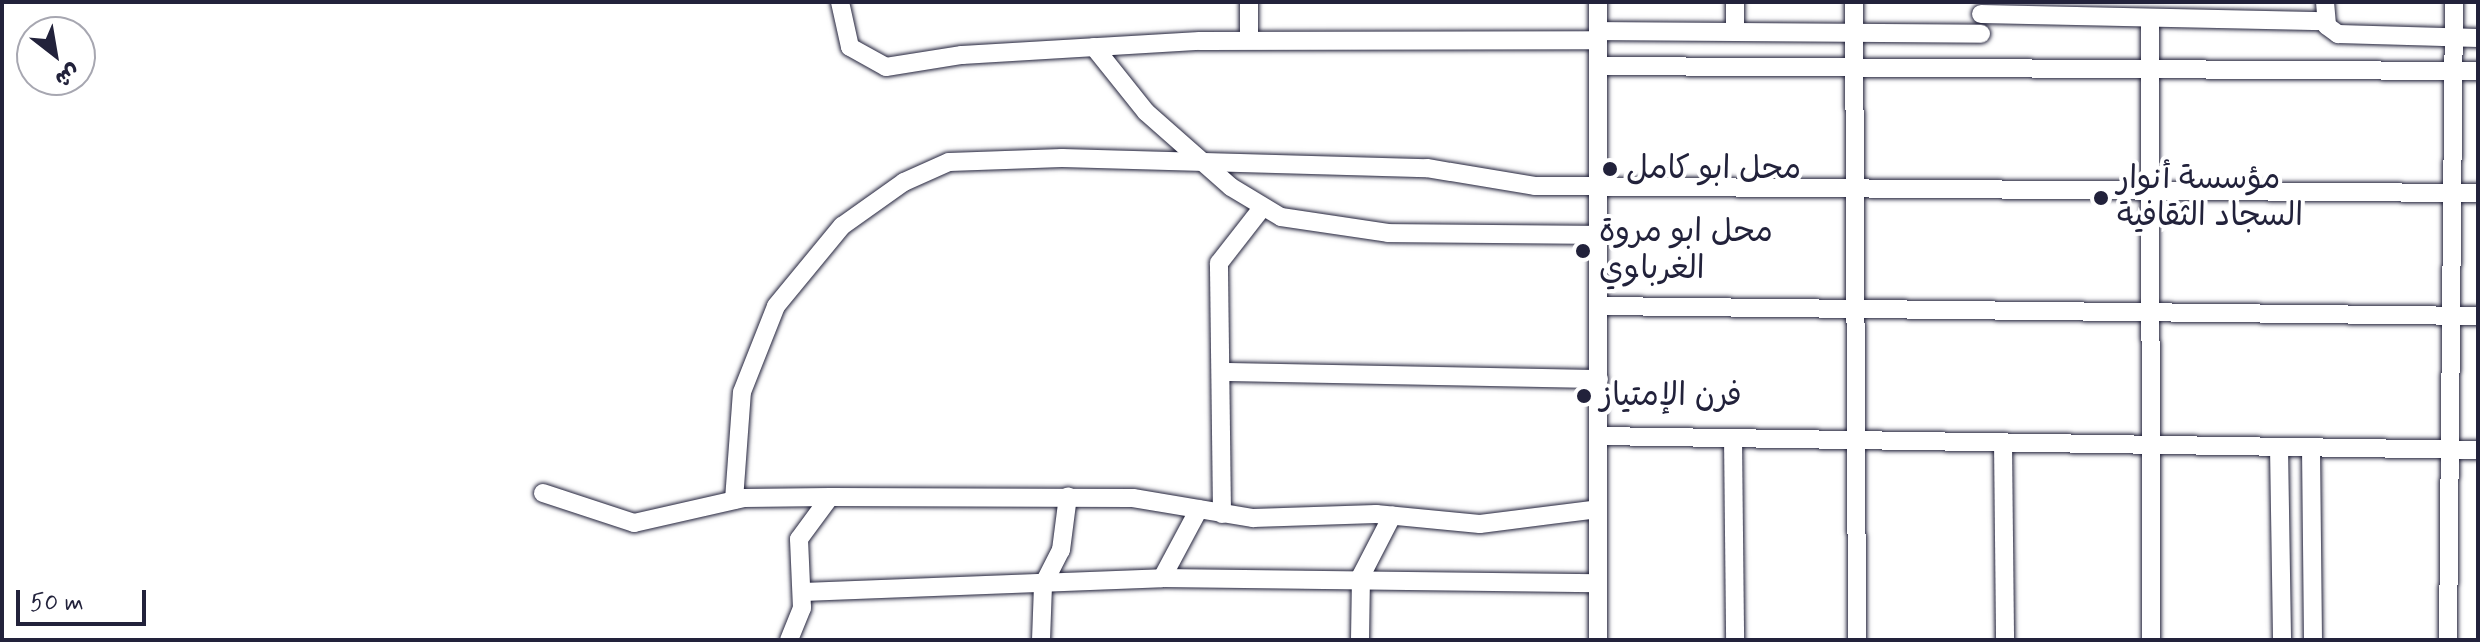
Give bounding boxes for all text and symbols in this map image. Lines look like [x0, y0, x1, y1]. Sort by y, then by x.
north arrow [16, 16, 96, 96]
text: ش [50, 57, 85, 93]
place label: محل ابو كامل [1626, 150, 1801, 188]
marker: محل ابو كامل [1601, 160, 1619, 178]
place label: مؤسسة أنوار السجاد الثقافية [2117, 161, 2303, 236]
marker: مؤسسة أنوار السجاد الثقافية [2092, 189, 2110, 207]
place label: محل ابو مروة الغرباوي [1599, 214, 1773, 289]
marker: محل ابو مروة الغرباوي [1574, 242, 1592, 260]
place label: فرن الإمتياز [1600, 377, 1742, 415]
marker: فرن الإمتياز [1575, 387, 1593, 405]
scale bar [20, 574, 150, 624]
text: 50 m [30, 588, 84, 619]

